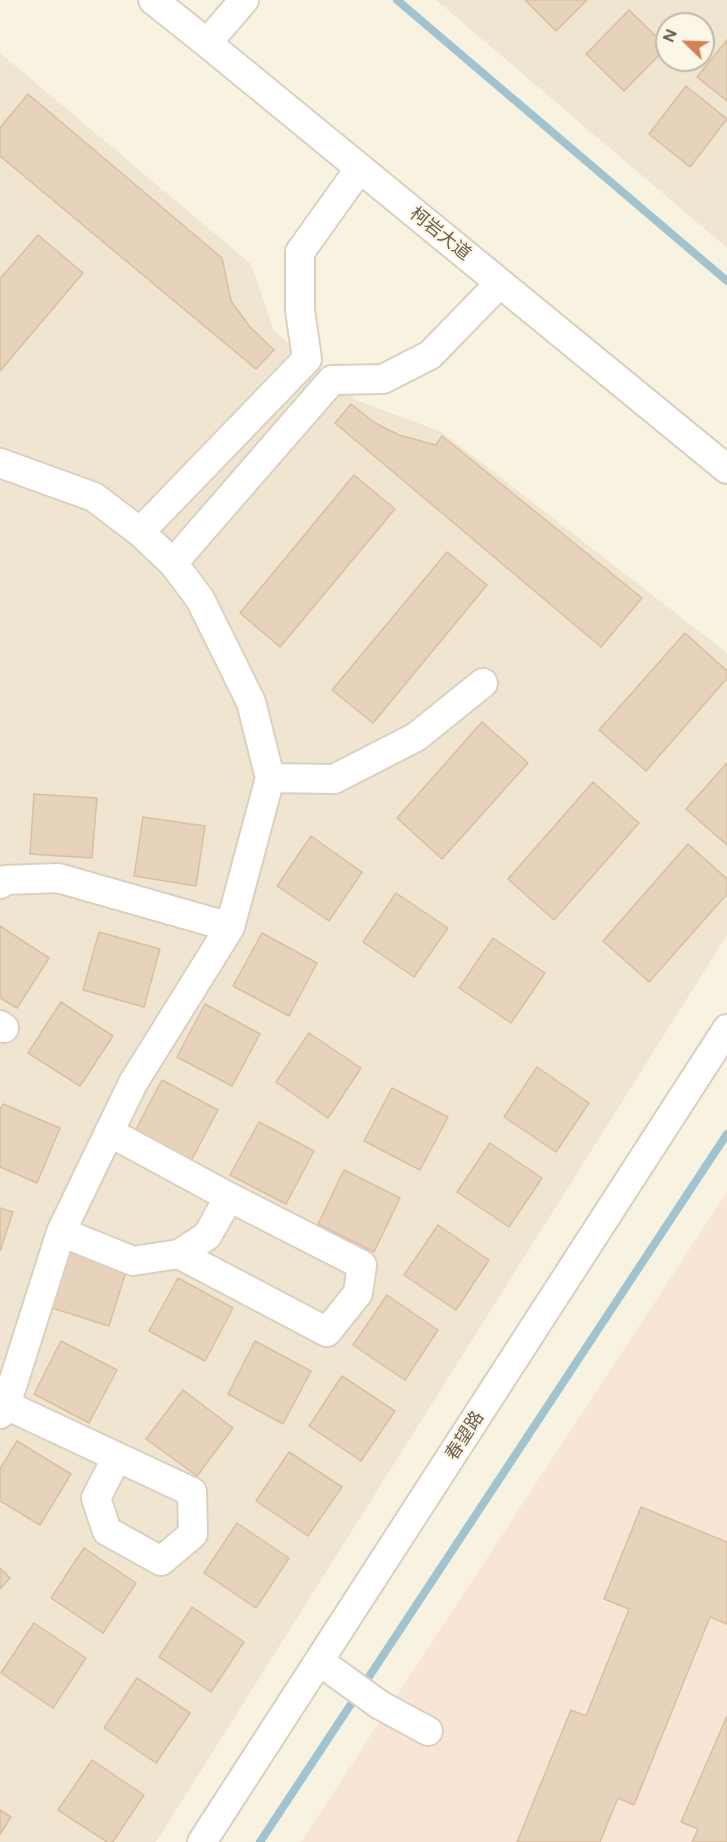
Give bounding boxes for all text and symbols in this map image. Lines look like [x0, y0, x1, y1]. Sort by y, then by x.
north arrow [655, 12, 715, 72]
text: N [659, 26, 681, 45]
street label: 柯岩大道 [405, 203, 475, 265]
street label: 春望路 [441, 1407, 489, 1465]

